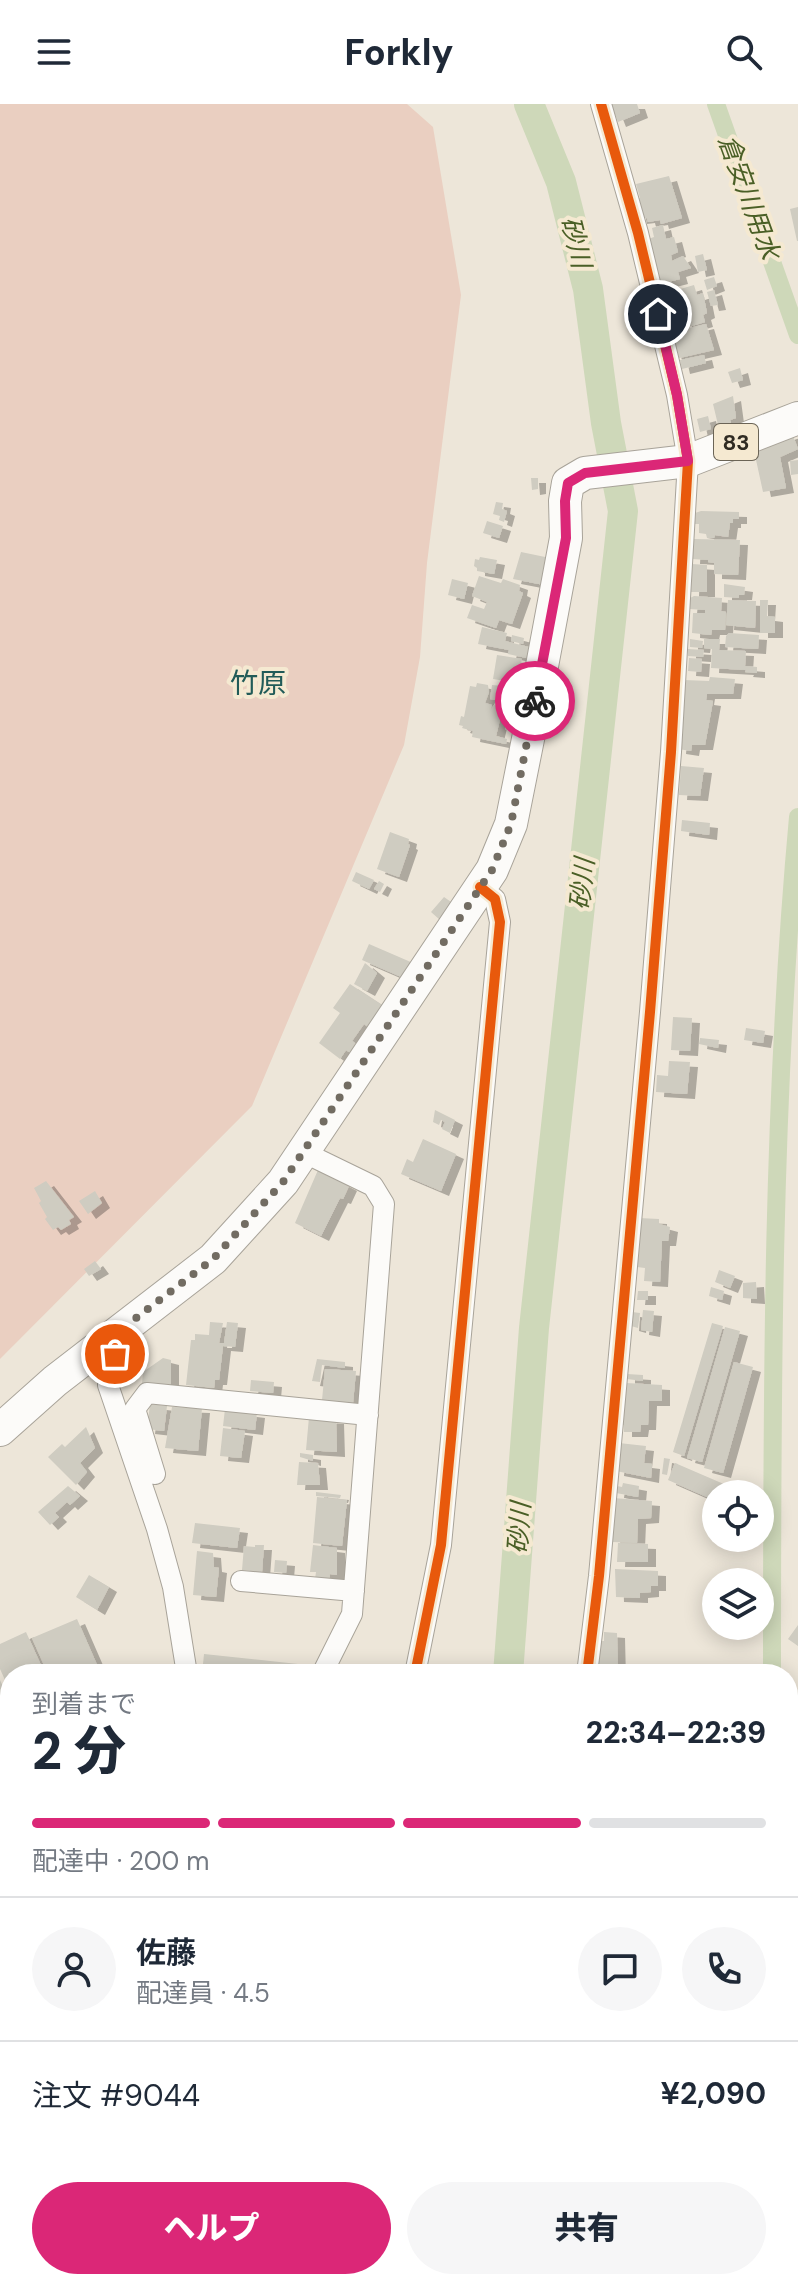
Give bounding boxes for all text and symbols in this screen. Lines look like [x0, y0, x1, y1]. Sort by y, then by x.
text: Forkly [345, 29, 453, 76]
icon: menu [32, 30, 76, 74]
icon: search [722, 30, 766, 74]
water label: 倉安川用水 [711, 130, 788, 267]
water label: 砂川 [553, 213, 600, 274]
pin [624, 280, 692, 348]
icon: home [636, 292, 680, 336]
road number: 83 [714, 424, 758, 460]
courier [495, 661, 575, 741]
district label: 竹原 [230, 665, 286, 702]
icon: bike [513, 679, 557, 723]
water label: 砂川 [562, 853, 602, 912]
pin [81, 1320, 149, 1388]
icon: bag [93, 1332, 137, 1376]
map controls [702, 1480, 774, 1640]
button: locate [702, 1480, 774, 1552]
water label: 砂川 [500, 1498, 538, 1555]
button: layers [702, 1568, 774, 1640]
text: 到着まで [32, 1687, 136, 1721]
text: 22:34–22:39 [586, 1713, 766, 1752]
text: 2 分 [32, 1717, 126, 1785]
text: 配達中 · 200 m [32, 1844, 209, 1878]
button: person [32, 1927, 116, 2011]
button: chat [578, 1927, 662, 2011]
button: phone [682, 1927, 766, 2011]
text: 佐藤 [136, 1933, 196, 1972]
text: 配達員 · 4.5 [136, 1976, 270, 2010]
text: ¥2,090 [661, 2074, 766, 2113]
text: 注文 #9044 [32, 2076, 200, 2115]
button: ヘルプ [32, 2182, 391, 2274]
button: 共有 [407, 2182, 766, 2274]

